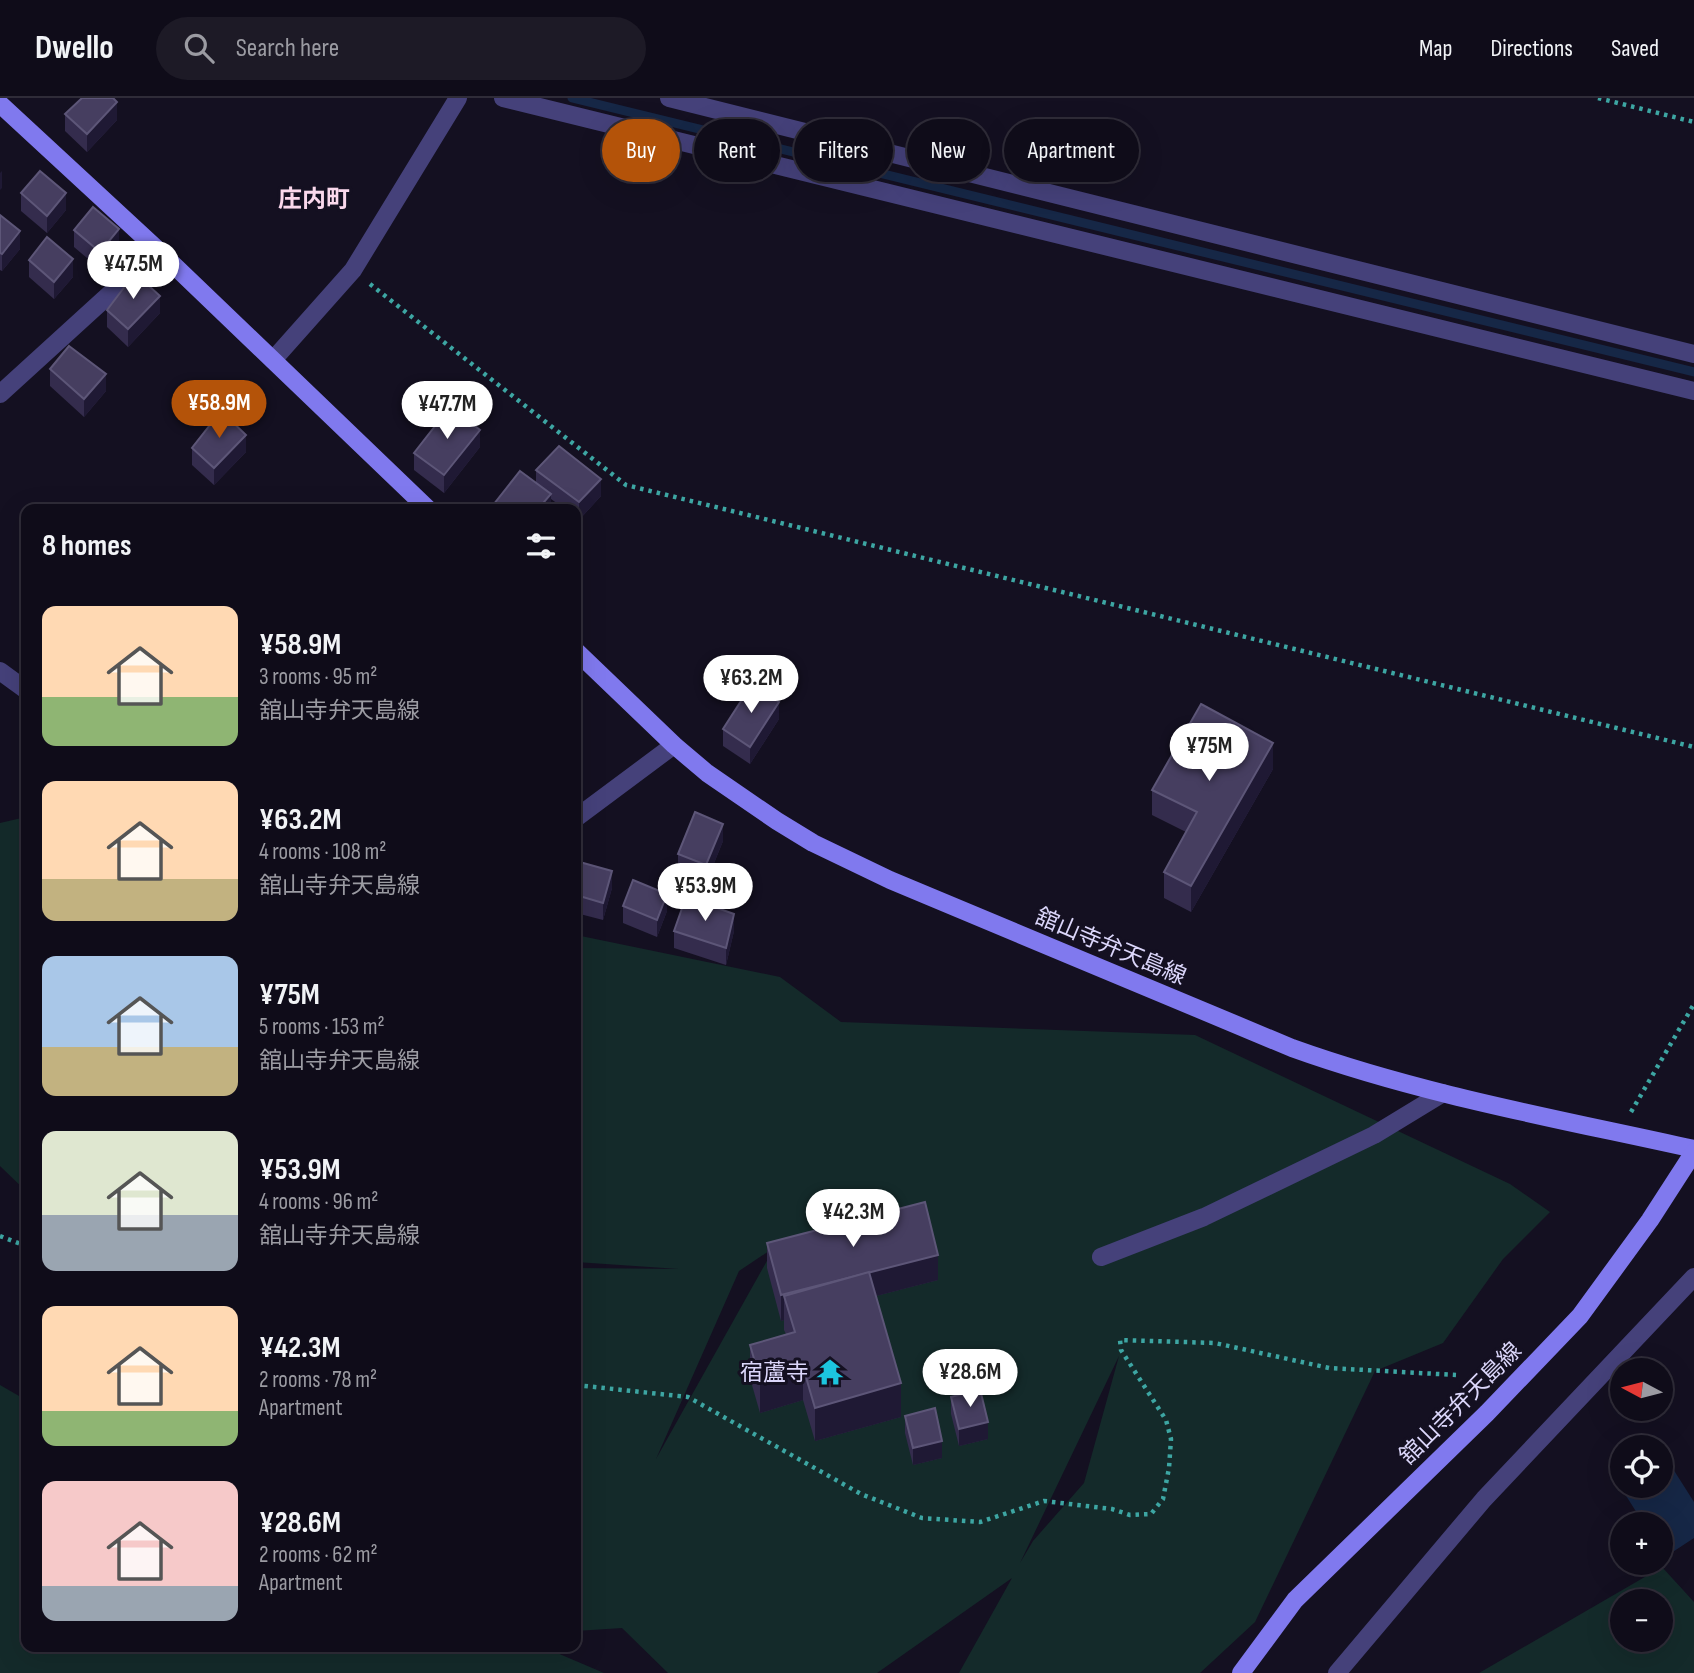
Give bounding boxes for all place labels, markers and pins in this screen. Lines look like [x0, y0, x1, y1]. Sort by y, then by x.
pin: ¥47.5M [76, 242, 190, 301]
pin: ¥58.9M [162, 380, 276, 440]
pin: ¥47.7M [390, 382, 504, 441]
pin: ¥63.2M [694, 656, 808, 715]
pin: ¥75M [1168, 724, 1250, 783]
pin: ¥53.9M [648, 864, 762, 923]
pin: ¥42.3M [796, 1190, 910, 1249]
pin: ¥28.6M [913, 1350, 1027, 1409]
temple icon: 宿蘆寺 [815, 1357, 845, 1387]
place label: 宿蘆寺 [740, 1359, 809, 1387]

